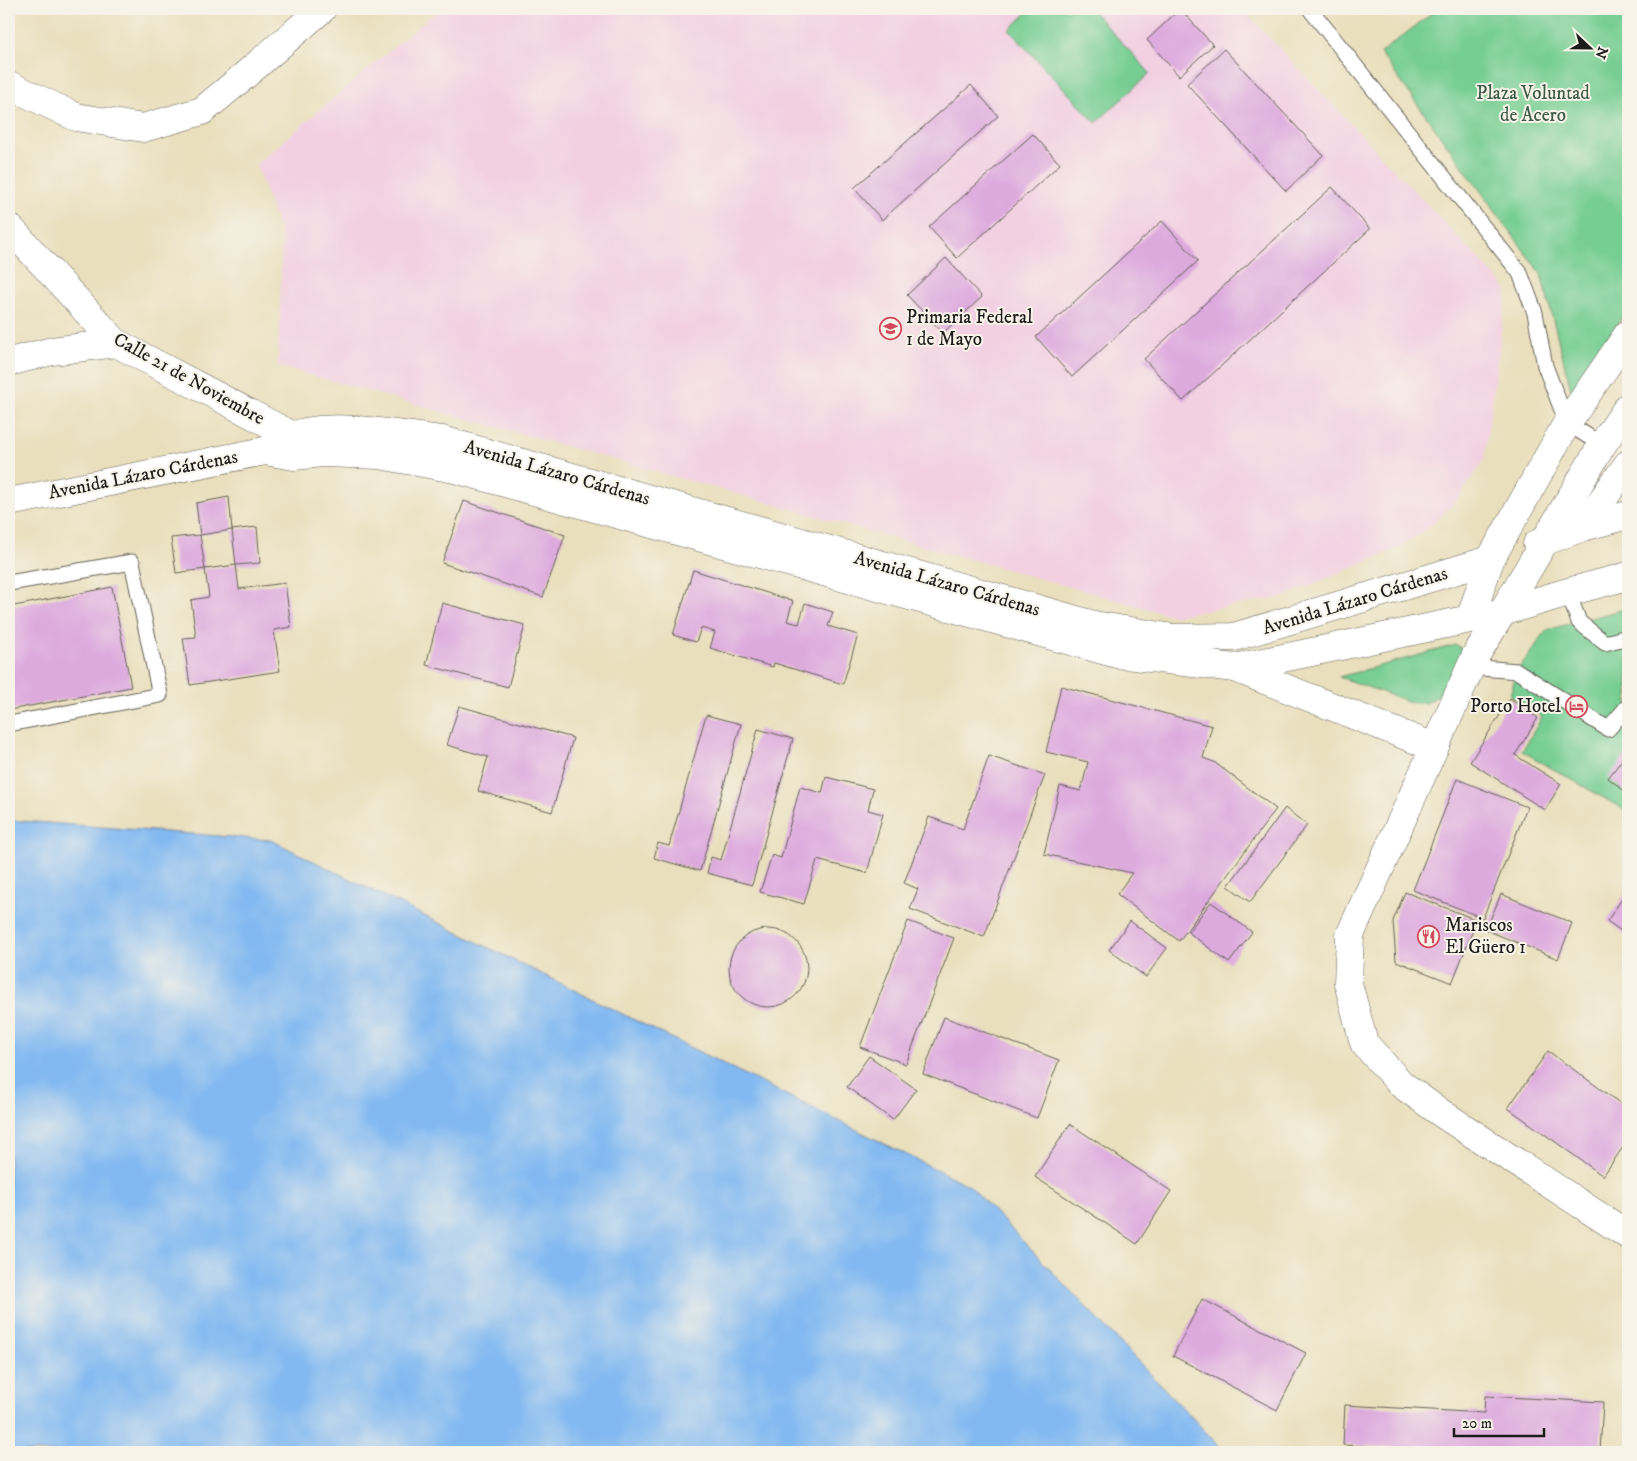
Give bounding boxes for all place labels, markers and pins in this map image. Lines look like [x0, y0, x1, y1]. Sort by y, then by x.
place label: Primaria Federal 1 de Mayo [906, 306, 1033, 351]
school or university icon: Primaria Federal 1 de Mayo [878, 316, 902, 340]
hotel icon: Porto Hotel [1565, 694, 1589, 718]
place label: Porto Hotel [1470, 695, 1561, 718]
place label: Mariscos El Güero 1 [1445, 914, 1526, 959]
restaurant icon: Mariscos El Güero 1 [1417, 924, 1441, 948]

